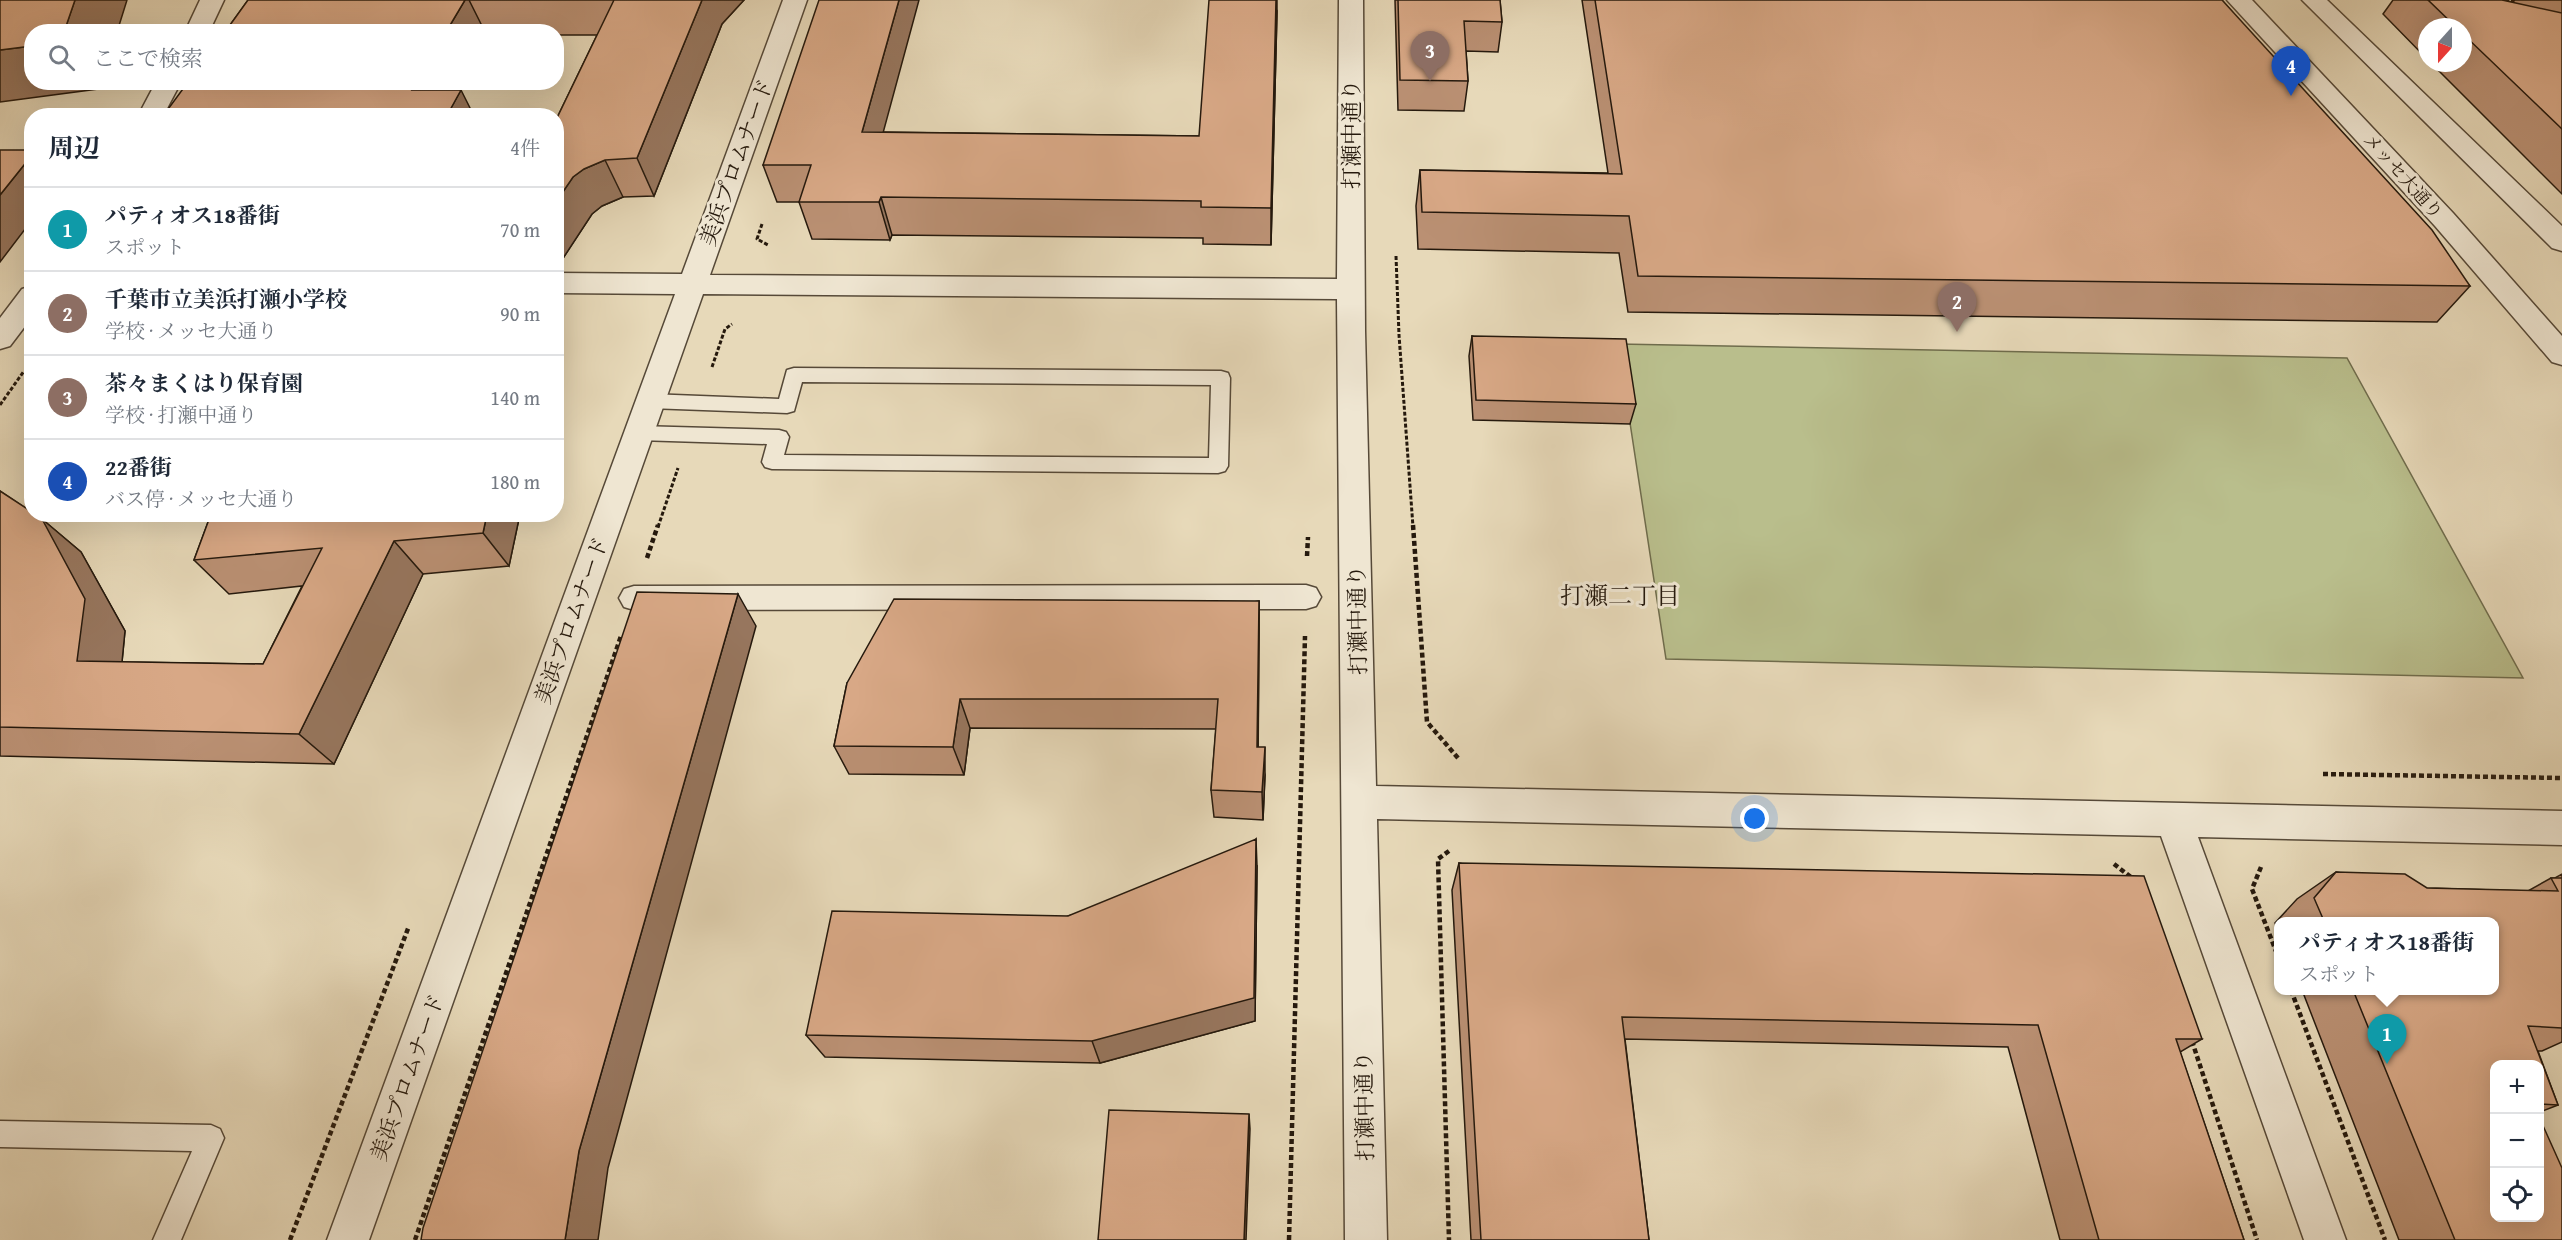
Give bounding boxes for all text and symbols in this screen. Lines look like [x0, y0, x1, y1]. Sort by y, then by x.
north arrow [2418, 18, 2472, 72]
search box [24, 24, 564, 90]
pin: 3 [1410, 32, 1450, 81]
icon: search [45, 41, 78, 74]
text: ここで検索 [93, 42, 203, 74]
pin: 4 [2272, 46, 2310, 96]
street label: 美浜プロムナード [691, 74, 781, 250]
street label: 打瀬中通り [1335, 79, 1367, 189]
street label: メッセ大通り [2357, 127, 2450, 225]
text: 周辺 [48, 128, 100, 167]
text: 4件 [510, 133, 540, 162]
text: パティオス18番街 [105, 199, 280, 231]
text: 1 [62, 215, 73, 244]
text: 70 m [500, 215, 540, 244]
text: スポット [105, 232, 185, 261]
pin: 2 [1938, 282, 1976, 332]
text: 千葉市立美浜打瀬小学校 [105, 283, 347, 315]
text: 2 [62, 299, 73, 328]
text: 90 m [500, 299, 540, 328]
text: 学校 · メッセ大通り [105, 316, 277, 345]
text: 茶々まくはり保育園 [105, 367, 303, 399]
text: 3 [62, 383, 73, 412]
text: 140 m [490, 383, 540, 412]
text: 学校 · 打瀬中通り [105, 400, 257, 429]
text: 22番街 [105, 451, 172, 483]
text: 4 [62, 467, 73, 496]
text: 180 m [490, 467, 540, 496]
text: バス停 · メッセ大通り [105, 484, 297, 513]
street label: 美浜プロムナード [526, 532, 616, 708]
street label: 打瀬中通り [1340, 565, 1374, 675]
district label: 打瀬二丁目 [1560, 578, 1680, 613]
your location [1740, 804, 1769, 833]
popup [2274, 917, 2499, 995]
text: パティオス18番街 [2299, 926, 2474, 958]
text: スポット [2299, 959, 2379, 988]
street label: 美浜プロムナード [362, 989, 452, 1165]
pin: 1 [2368, 1014, 2406, 1064]
street label: 打瀬中通り [1347, 1051, 1381, 1161]
map controls [2490, 1060, 2544, 1222]
button: + [2490, 1060, 2544, 1114]
button: − [2490, 1114, 2544, 1168]
button: locate [2490, 1168, 2544, 1222]

